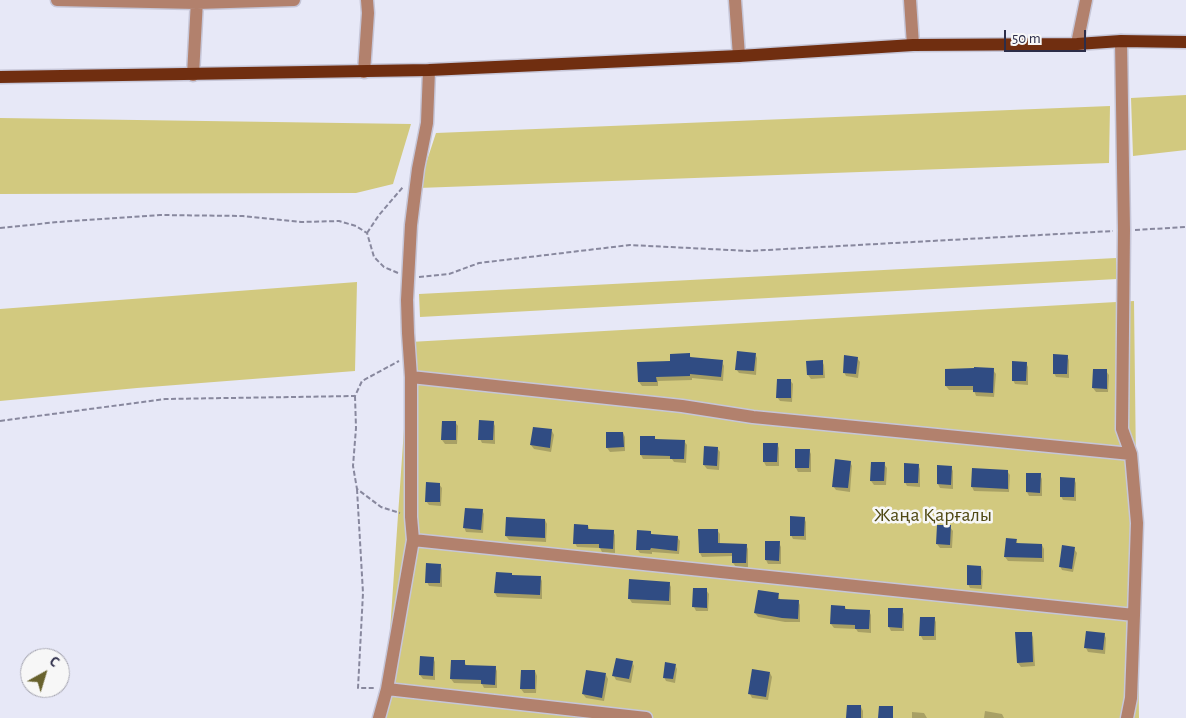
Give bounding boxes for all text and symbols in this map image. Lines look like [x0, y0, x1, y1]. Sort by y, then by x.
scale bar [1006, 20, 1088, 52]
text: 50 m [1012, 31, 1041, 46]
park label: Жаңа Қарғалы [874, 503, 992, 527]
north arrow [20, 648, 70, 698]
text: С [46, 654, 61, 670]

